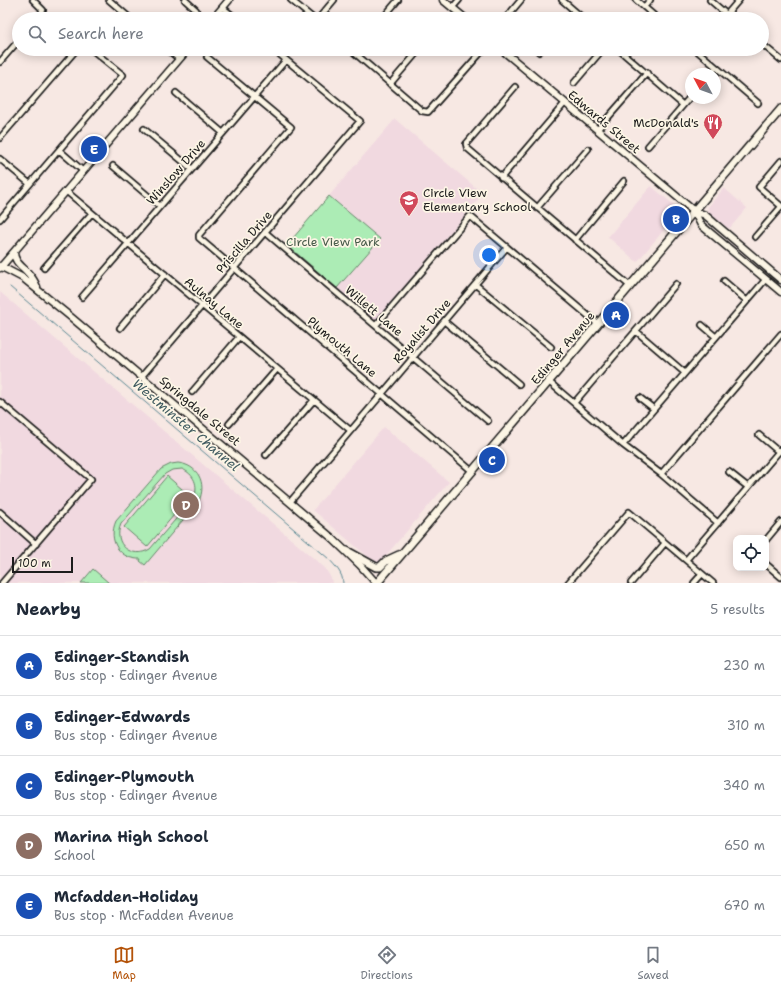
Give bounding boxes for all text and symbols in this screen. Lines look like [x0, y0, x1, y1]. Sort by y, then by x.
search box [12, 12, 769, 56]
icon: search [26, 23, 48, 45]
text: Search here [58, 24, 144, 44]
north arrow [685, 68, 721, 104]
street label: Edwards Street [564, 87, 644, 157]
restaurant icon: McDonald's [702, 112, 724, 140]
place label: McDonald's [633, 115, 699, 131]
pin: E [81, 134, 107, 164]
street label: Winslow Drive [143, 136, 209, 208]
place label: Circle View Elementary School [423, 185, 531, 215]
school or university icon: Circle View Elementary School [398, 189, 420, 217]
pin: B [663, 204, 689, 234]
street label: Priscilla Drive [212, 207, 276, 277]
park label: Circle View Park [286, 234, 380, 250]
your location [479, 245, 499, 265]
street label: Aulnay Lane [181, 273, 247, 333]
street label: Willett Lane [342, 282, 406, 340]
street label: Royalist Drive [390, 295, 455, 367]
pin: A [603, 300, 629, 330]
street label: Edinger Avenue [528, 308, 599, 388]
street label: Plymouth Lane [304, 313, 380, 381]
street label: Springdale Street [156, 372, 244, 450]
water label: Westminster Channel [129, 375, 243, 475]
pin: C [479, 445, 505, 475]
pin: D [173, 490, 199, 520]
map controls [733, 535, 769, 571]
button: locate [733, 535, 769, 571]
scale bar [12, 555, 73, 574]
text: 100 m [18, 556, 51, 571]
text: Nearby [16, 598, 81, 620]
text: 5 results [710, 601, 765, 618]
text: Edinger-Standish [54, 647, 189, 667]
text: A [24, 657, 34, 674]
text: 230 m [723, 657, 765, 674]
text: Bus stop · Edinger Avenue [54, 667, 218, 684]
text: Edinger-Edwards [54, 707, 190, 727]
text: B [25, 717, 33, 734]
text: 310 m [727, 717, 765, 734]
text: Bus stop · Edinger Avenue [54, 727, 218, 744]
text: Edinger-Plymouth [54, 767, 194, 787]
text: C [25, 777, 33, 794]
text: 340 m [723, 777, 765, 794]
text: Bus stop · Edinger Avenue [54, 787, 218, 804]
text: Marina High School [54, 827, 208, 847]
text: D [24, 837, 34, 854]
text: 650 m [724, 837, 765, 854]
text: School [54, 847, 95, 864]
text: Mcfadden-Holiday [54, 887, 199, 907]
text: E [25, 897, 33, 914]
text: 670 m [724, 897, 765, 914]
text: Bus stop · McFadden Avenue [54, 907, 234, 924]
tab: Map [112, 944, 136, 983]
tab: Directions [360, 944, 413, 983]
tab: Saved [637, 944, 669, 983]

